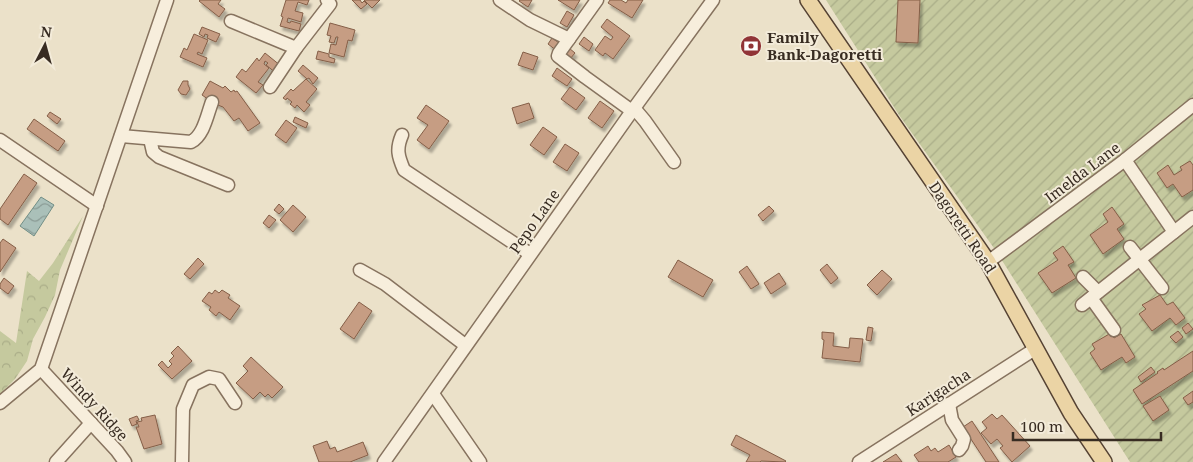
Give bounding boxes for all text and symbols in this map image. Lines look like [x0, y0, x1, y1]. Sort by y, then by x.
north arrow [20, 20, 70, 70]
text: N [40, 22, 53, 42]
place label: Family Bank-Dagoretti [767, 27, 883, 64]
bank icon: Family Bank-Dagoretti [739, 34, 763, 58]
street label: Imelda Lane [1040, 137, 1124, 207]
street label: Dagoretti Road [925, 177, 1001, 277]
street label: Pepo Lane [504, 185, 564, 257]
street label: Windy Ridge [57, 363, 133, 445]
street label: Karigacha [902, 364, 974, 420]
scale bar [1013, 410, 1160, 442]
text: 100 m [1020, 416, 1063, 436]

